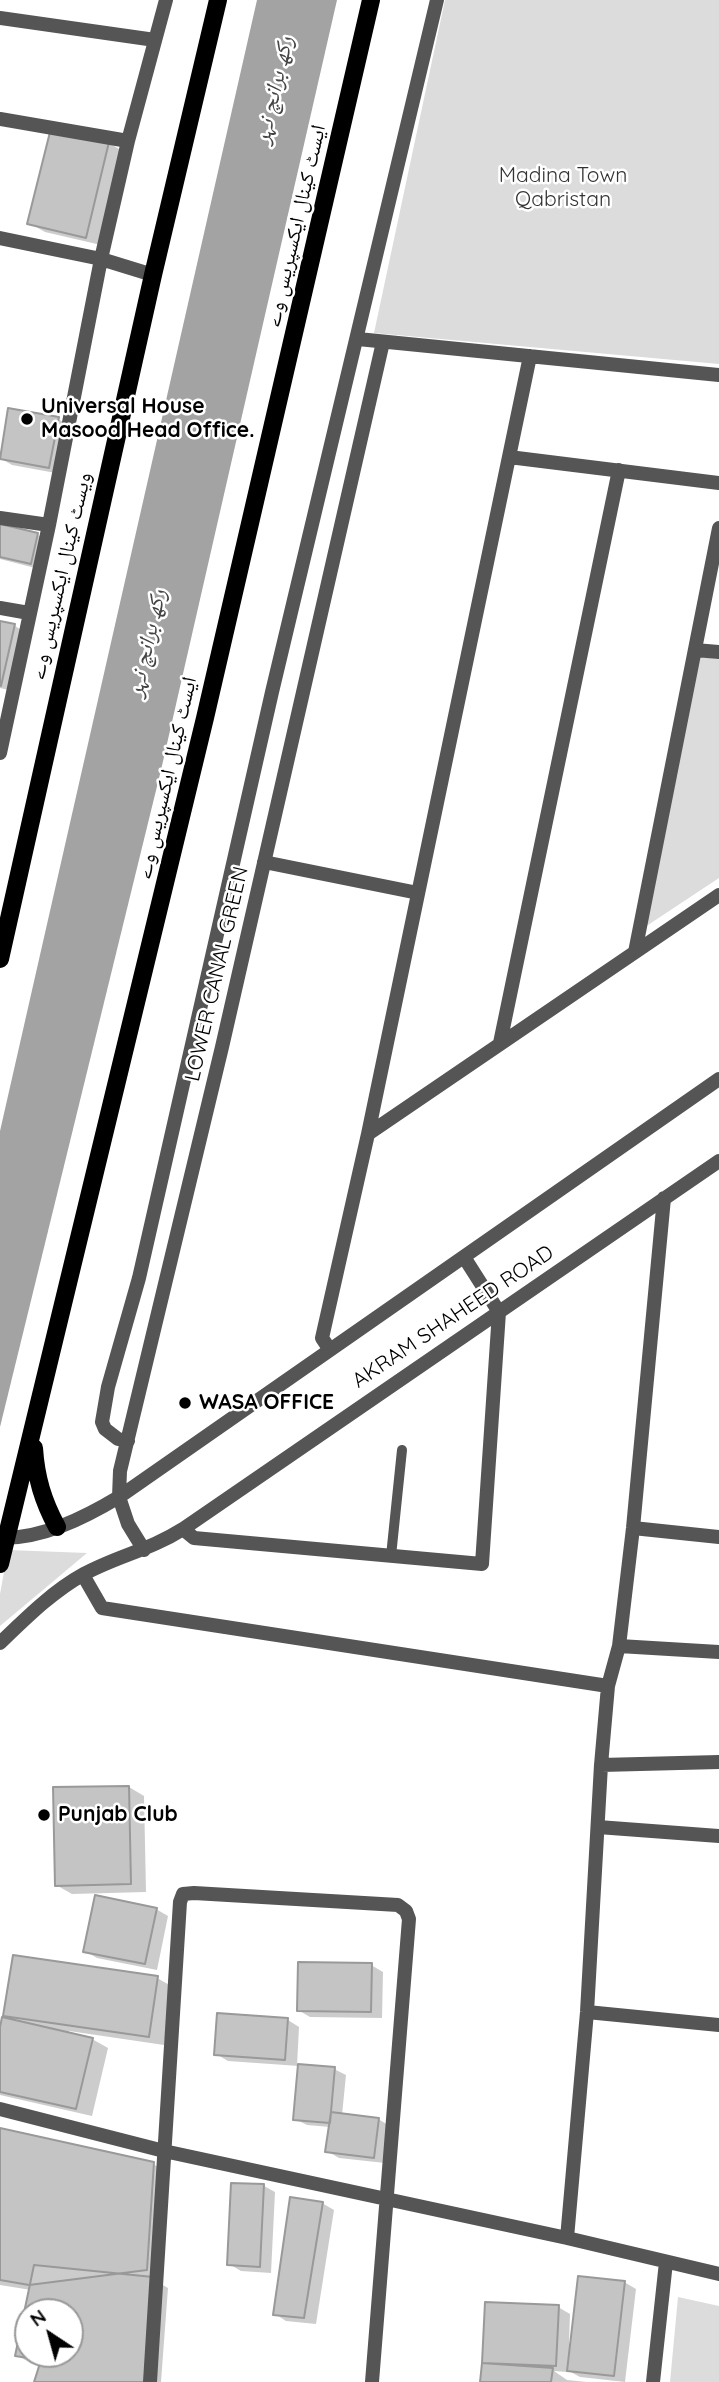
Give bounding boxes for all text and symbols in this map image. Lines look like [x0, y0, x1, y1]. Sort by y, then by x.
water label: رکھ برانچ نہر [248, 33, 300, 147]
street label: ایسٹ کینال ایکسپریس وے [260, 122, 332, 330]
park label: Madina Town Qabristan [499, 163, 627, 213]
place label: Universal House Masood Head Office. [41, 394, 254, 444]
marker: Universal House Masood Head Office. [19, 411, 35, 427]
street label: ویسٹ کینال ایکسپریس وے [25, 470, 97, 682]
water label: رکھ برانچ نہر [121, 586, 173, 700]
street label: ایسٹ کینال ایکسپریس وے [131, 674, 203, 882]
street label: LOWER CANAL GREEN [180, 864, 254, 1084]
street label: AKRAM SHAHEED ROAD [348, 1240, 558, 1394]
place label: WASA OFFICE [199, 1390, 334, 1416]
marker: WASA OFFICE [177, 1395, 193, 1411]
place label: Punjab Club [58, 1802, 178, 1828]
marker: Punjab Club [36, 1807, 52, 1823]
north arrow [14, 2298, 84, 2368]
text: N [25, 2304, 51, 2331]

